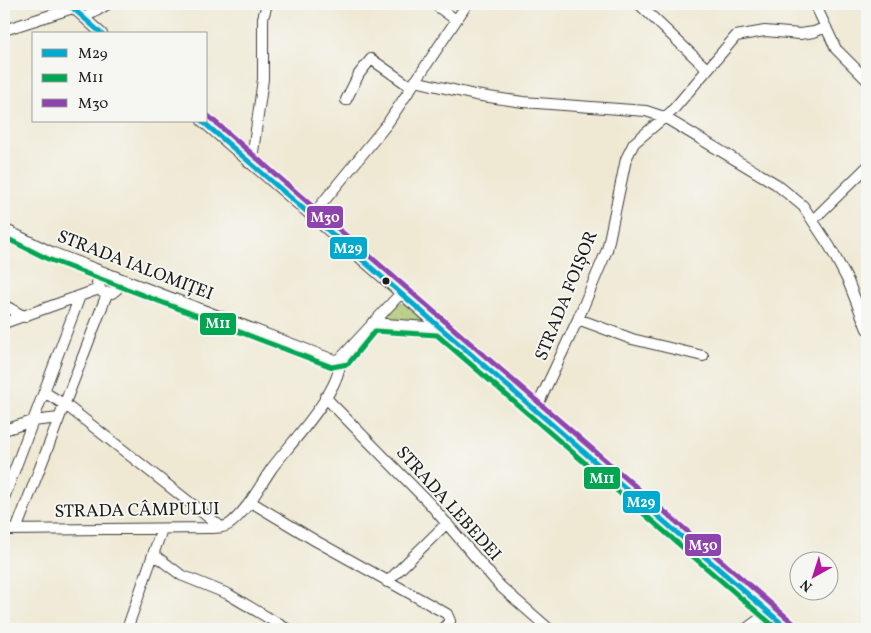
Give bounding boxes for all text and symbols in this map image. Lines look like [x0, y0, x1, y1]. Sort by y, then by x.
legend [32, 32, 208, 122]
text: M29 [78, 44, 108, 65]
text: M11 [78, 68, 104, 89]
text: M30 [78, 94, 108, 115]
line badge: M30 [306, 205, 344, 229]
text: M30 [310, 209, 340, 228]
street label: STRADA IALOMIȚEI [53, 225, 217, 307]
street label: STRADA FOIȘOR [529, 227, 605, 365]
line badge: M29 [329, 236, 368, 260]
text: M29 [334, 240, 363, 259]
unlabelled marker [381, 276, 391, 286]
line badge: M11 [199, 312, 237, 336]
text: M11 [206, 315, 230, 334]
street label: STRADA LEBEDEI [390, 441, 506, 567]
line badge: M11 [583, 466, 621, 490]
text: M11 [590, 470, 614, 489]
line badge: M29 [622, 490, 661, 514]
text: M29 [627, 494, 656, 513]
street label: STRADA CÂMPULUI [54, 497, 220, 525]
line badge: M30 [684, 533, 722, 557]
text: M30 [688, 537, 718, 556]
north arrow [788, 550, 838, 600]
text: N [797, 574, 817, 596]

